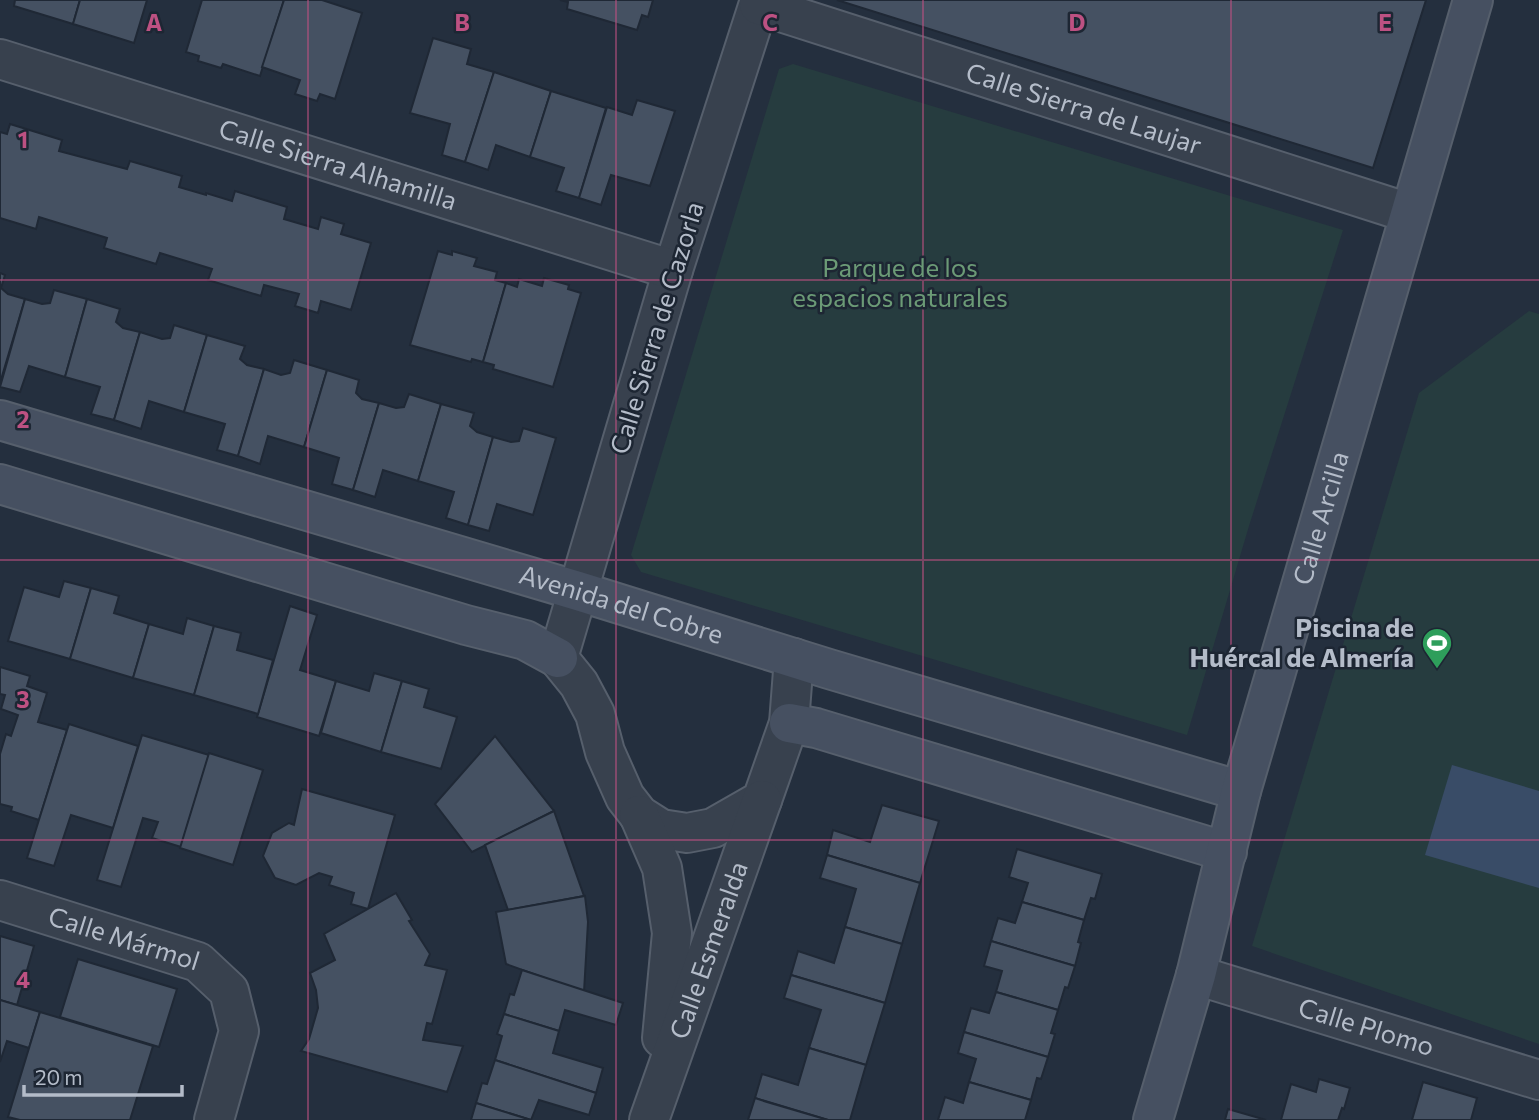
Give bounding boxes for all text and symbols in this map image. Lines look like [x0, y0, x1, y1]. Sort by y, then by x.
text: A [146, 8, 163, 36]
text: B [454, 8, 470, 36]
text: C [762, 8, 778, 36]
text: D [1069, 8, 1086, 36]
text: E [1378, 8, 1392, 36]
street label: Calle Sierra de Laujar [963, 55, 1206, 160]
street label: Calle Sierra Alhamilla [216, 112, 461, 215]
text: 1 [18, 125, 28, 153]
street label: Calle Sierra de Cazorla [602, 198, 709, 457]
park label: Parque de los espacios naturales [792, 251, 1008, 312]
text: 2 [16, 405, 30, 433]
street label: Calle Arcilla [1285, 447, 1354, 588]
street label: Avenida del Cobre [516, 558, 727, 649]
place label: Piscina de Huércal de Almería [1190, 611, 1414, 672]
sports icon: Piscina de Huércal de Almería [1420, 626, 1454, 670]
text: 3 [16, 685, 30, 713]
street label: Calle Esmeralda [662, 857, 753, 1043]
street label: Calle Mármol [45, 899, 204, 976]
text: 4 [16, 965, 30, 993]
street label: Calle Plomo [1295, 990, 1438, 1061]
scale bar [24, 1054, 182, 1098]
text: 20 m [35, 1064, 83, 1089]

